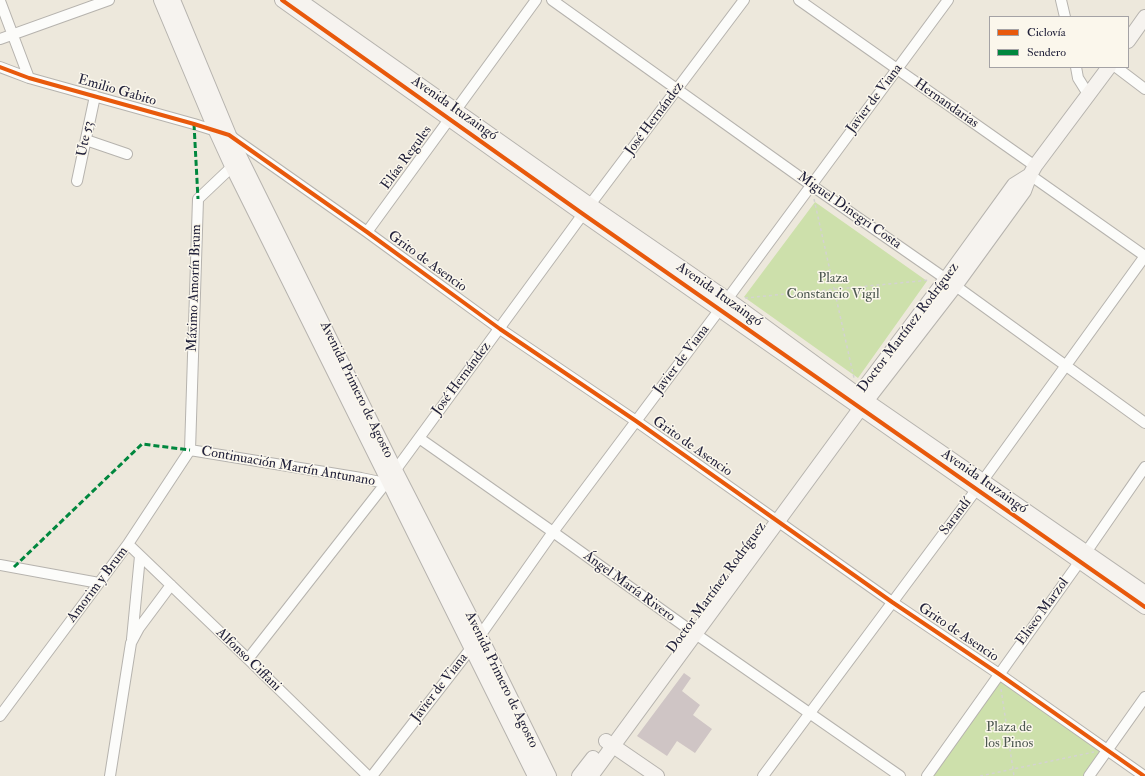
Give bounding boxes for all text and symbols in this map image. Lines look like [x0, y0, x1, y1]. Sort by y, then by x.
legend [989, 16, 1129, 68]
text: Ciclovía [1027, 25, 1066, 40]
text: Sendero [1027, 45, 1066, 60]
street label: Javier de Viana [843, 61, 907, 137]
street label: Emilio Gabito [76, 72, 158, 110]
street label: Avenida Ituzaingó [408, 73, 500, 145]
street label: Hernandarias [911, 76, 981, 132]
street label: José Hernández [622, 79, 688, 159]
street label: Ute 53 [74, 120, 98, 158]
street label: Elías Regules [378, 123, 436, 193]
street label: Miguel Dinegri Costa [794, 169, 904, 253]
street label: Máximo Amorín Brum [184, 224, 206, 352]
street label: Grito de Asencio [384, 228, 470, 296]
street label: Avenida Ituzaingó [673, 259, 765, 331]
street label: Doctor Martínez Rodríguez [855, 260, 963, 396]
park label: Plaza Constancio Vigil [786, 271, 880, 304]
street label: Avenida Primero de Agosto [316, 319, 396, 461]
street label: Javier de Viana [650, 322, 714, 398]
street label: José Hernández [429, 339, 495, 419]
street label: Grito de Asencio [649, 413, 735, 481]
street label: Continuación Martín Antunano [200, 443, 376, 491]
street label: Avenida Ituzaingó [938, 446, 1030, 518]
street label: Sarandí [937, 495, 975, 539]
street label: Doctor Martínez Rodríguez [664, 519, 770, 657]
street label: Amorim y Brum [64, 544, 132, 626]
street label: Ángel María Rivero [580, 548, 678, 626]
street label: Eliseo Marzol [1013, 575, 1073, 649]
street label: Grito de Asencio [915, 600, 1001, 666]
street label: Avenida Primero de Agosto [461, 609, 541, 751]
street label: Alfonso Ciffani [212, 625, 284, 695]
street label: Javier de Viana [408, 650, 472, 726]
park label: Plaza de los Pinos [985, 720, 1033, 752]

